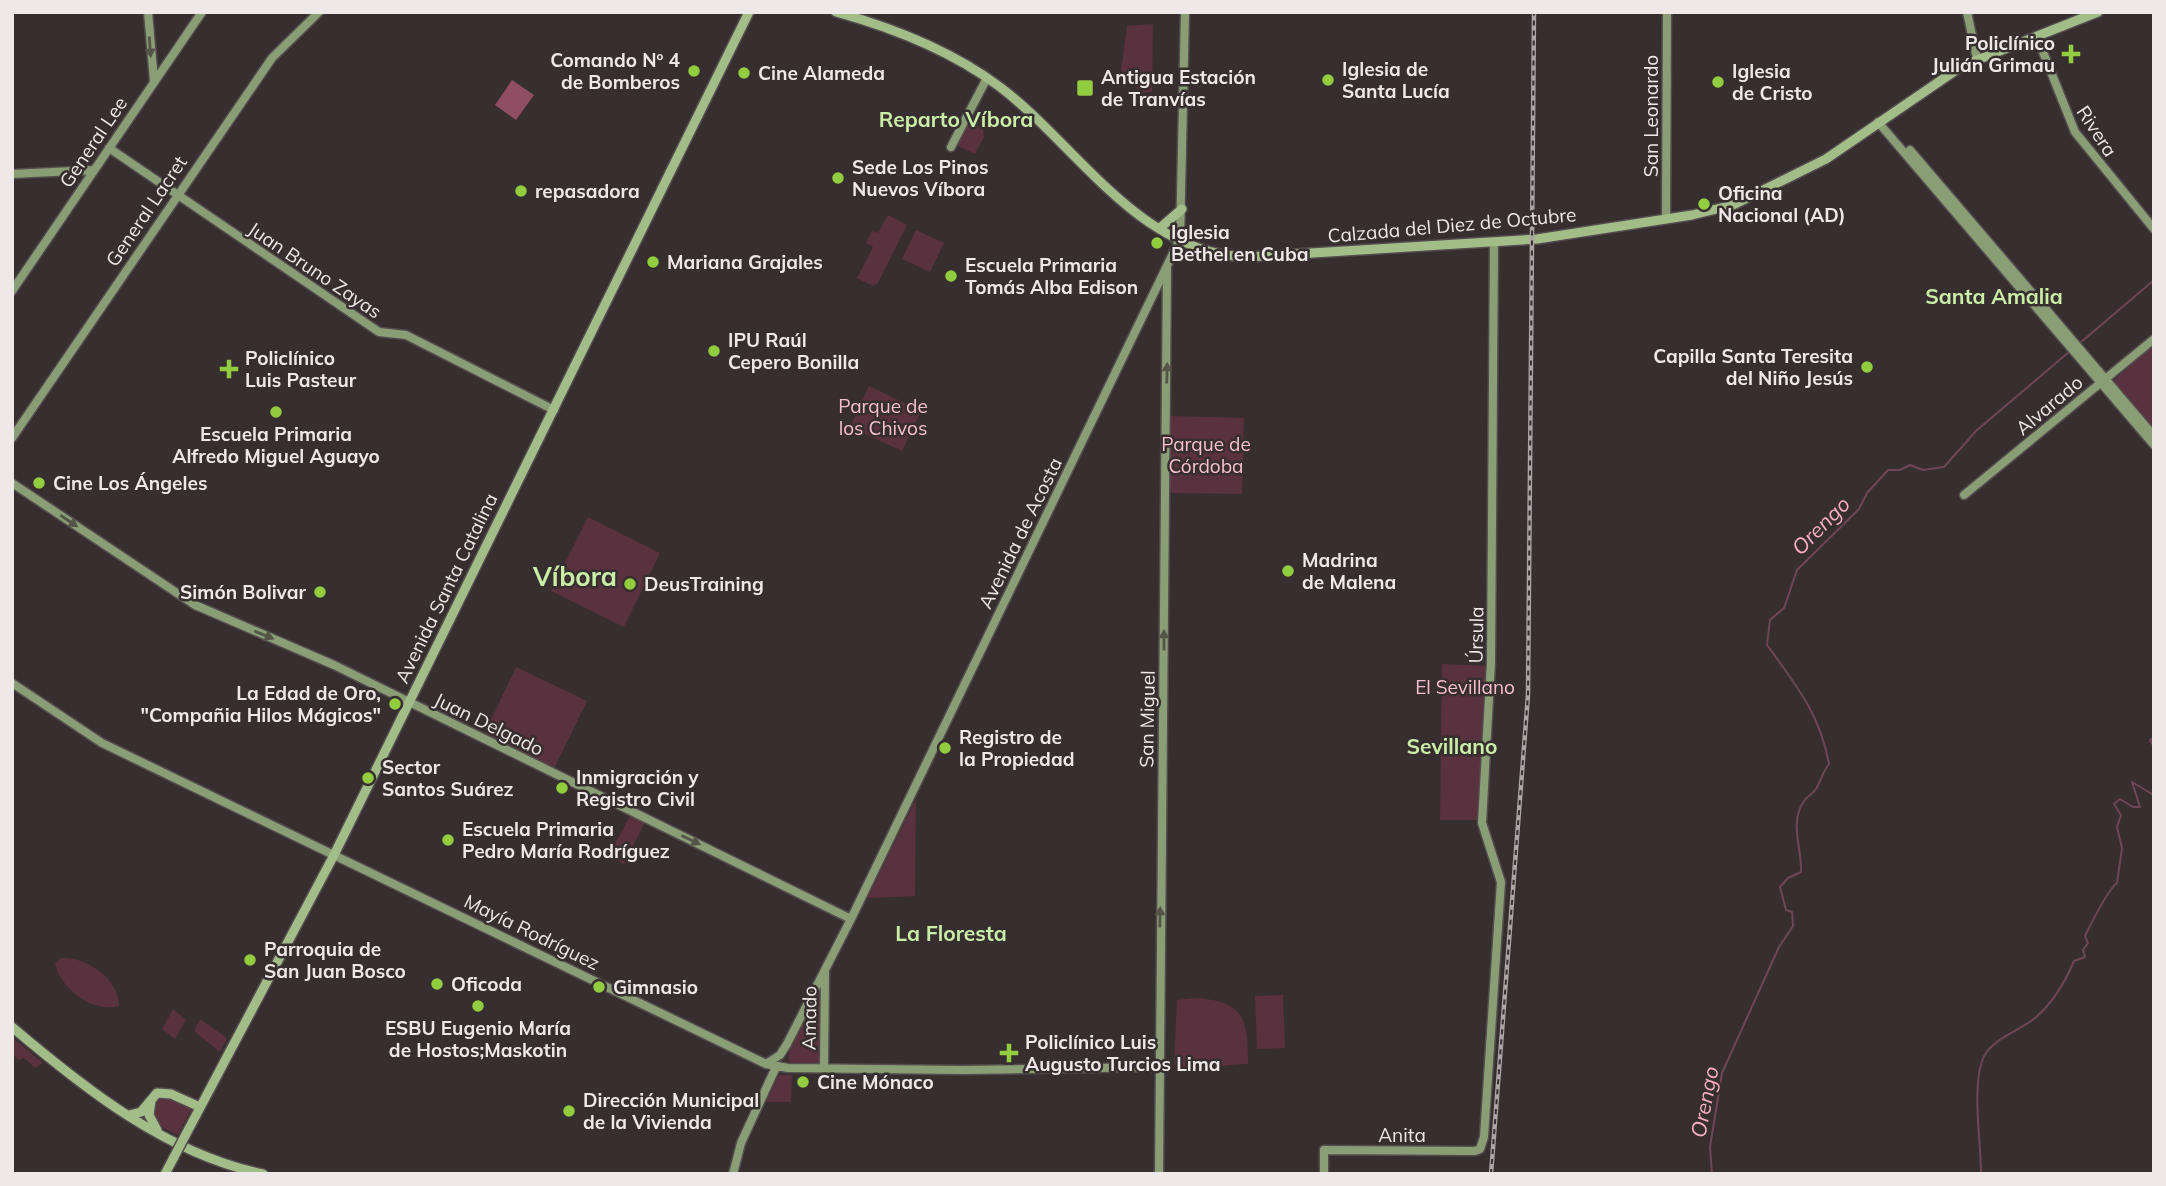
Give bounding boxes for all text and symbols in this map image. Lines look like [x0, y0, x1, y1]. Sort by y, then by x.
place label: Policlínico Julián Grimau [1932, 31, 2055, 77]
one-way arrow [145, 36, 156, 58]
marker: Policlínico Julián Grimau [2061, 44, 2081, 64]
place label: Comando Nº 4 de Bomberos [550, 48, 681, 94]
street label: San Leonardo [1639, 55, 1663, 177]
place label: Iglesia de Santa Lucía [1342, 57, 1450, 103]
place label: Iglesia de Cristo [1732, 59, 1813, 105]
place label: Cine Alameda [758, 61, 885, 85]
marker: Comando Nº 4 de Bomberos [686, 63, 702, 79]
marker: Cine Alameda [736, 65, 752, 81]
place label: Antigua Estación de Tranvías [1101, 65, 1256, 111]
marker: Iglesia de Santa Lucía [1320, 72, 1336, 88]
marker: Iglesia de Cristo [1710, 74, 1726, 90]
marker: Antigua Estación de Tranvías [1075, 78, 1095, 98]
street label: General Lee [54, 92, 132, 192]
street label: Rivera [2072, 101, 2122, 161]
district label: Reparto Víbora [879, 106, 1033, 132]
street label: General Lacret [100, 151, 192, 271]
place label: Sede Los Pinos Nuevos Víbora [852, 155, 988, 201]
marker: Sede Los Pinos Nuevos Víbora [830, 170, 846, 186]
place label: repasadora [535, 179, 640, 203]
place label: Oficina Nacional (AD) [1718, 181, 1845, 227]
marker: repasadora [513, 183, 529, 199]
marker: Oficina Nacional (AD) [1696, 196, 1712, 212]
street label: Calzada del Diez de Octubre [1327, 202, 1577, 248]
street label: Juan Bruno Zayas [244, 217, 386, 323]
place label: Iglesia Bethel en Cuba [1171, 220, 1308, 266]
marker: Iglesia Bethel en Cuba [1149, 235, 1165, 251]
place label: Mariana Grajales [667, 250, 823, 274]
place label: Escuela Primaria Tomás Alba Edison [965, 253, 1138, 299]
marker: Mariana Grajales [645, 254, 661, 270]
marker: Escuela Primaria Tomás Alba Edison [943, 268, 959, 284]
district label: Santa Amalia [1925, 283, 2063, 309]
place label: IPU Raúl Cepero Bonilla [728, 328, 859, 374]
marker: IPU Raúl Cepero Bonilla [706, 343, 722, 359]
place label: Capilla Santa Teresita del Niño Jesús [1653, 344, 1853, 390]
place label: Policlínico Luis Pasteur [245, 346, 357, 392]
marker: Policlínico Luis Pasteur [219, 359, 239, 379]
marker: Capilla Santa Teresita del Niño Jesús [1859, 359, 1875, 375]
one-way arrow [1161, 362, 1172, 384]
street label: Alvarado [2011, 370, 2087, 440]
park label: Parque de los Chivos [838, 394, 928, 440]
marker: Escuela Primaria Alfredo Miguel Aguayo [268, 404, 284, 420]
place label: Escuela Primaria Alfredo Miguel Aguayo [172, 422, 380, 468]
park label: Parque de Córdoba [1161, 432, 1251, 478]
street label: Avenida de Acosta [973, 454, 1067, 612]
place label: Cine Los Ángeles [53, 471, 207, 495]
marker: Cine Los Ángeles [31, 475, 47, 491]
street label: Avenida Santa Catalina [390, 489, 502, 687]
water label: Orengo [1786, 491, 1855, 560]
one-way arrow [59, 514, 78, 527]
place label: Madrina de Malena [1302, 548, 1396, 594]
district label: Víbora [532, 560, 617, 593]
marker: Madrina de Malena [1280, 563, 1296, 579]
place label: DeusTraining [644, 572, 764, 596]
marker: DeusTraining [622, 576, 638, 592]
place label: Simón Bolivar [180, 580, 307, 604]
marker: Simón Bolivar [312, 584, 328, 600]
street label: Úrsula [1464, 606, 1488, 664]
one-way arrow [1158, 629, 1169, 651]
one-way arrow [254, 630, 275, 641]
street label: San Miguel [1134, 670, 1160, 768]
park label: El Sevillano [1415, 675, 1515, 699]
place label: La Edad de Oro, "Compañia Hilos Mágicos" [140, 681, 381, 727]
street label: Juan Delgado [430, 687, 548, 761]
marker: La Edad de Oro, "Compañia Hilos Mágicos" [387, 696, 403, 712]
place label: Registro de la Propiedad [959, 725, 1074, 771]
district label: Sevillano [1407, 733, 1497, 759]
marker: Registro de la Propiedad [937, 740, 953, 756]
place label: Sector Santos Suárez [382, 755, 514, 801]
place label: Inmigración y Registro Civil [576, 765, 699, 811]
marker: Sector Santos Suárez [360, 770, 376, 786]
marker: Inmigración y Registro Civil [554, 780, 570, 796]
place label: Escuela Primaria Pedro María Rodríguez [462, 817, 670, 863]
marker: Escuela Primaria Pedro María Rodríguez [440, 832, 456, 848]
one-way arrow [681, 835, 701, 846]
street label: Mayía Rodríguez [460, 889, 604, 975]
one-way arrow [1154, 905, 1166, 927]
district label: La Floresta [895, 920, 1007, 946]
place label: Parroquia de San Juan Bosco [264, 937, 406, 983]
marker: Parroquia de San Juan Bosco [242, 952, 258, 968]
place label: Oficoda [451, 972, 522, 996]
place label: Gimnasio [613, 975, 698, 999]
marker: Oficoda [429, 976, 445, 992]
marker: Gimnasio [591, 979, 607, 995]
street label: Amado [796, 986, 822, 1050]
marker: ESBU Eugenio María de Hostos;Maskotin [470, 998, 486, 1014]
place label: ESBU Eugenio María de Hostos;Maskotin [385, 1016, 571, 1062]
place label: Policlínico Luis Augusto Turcios Lima [1025, 1030, 1221, 1076]
marker: Policlínico Luis Augusto Turcios Lima [999, 1043, 1019, 1063]
water label: Orengo [1684, 1064, 1724, 1140]
place label: Cine Mónaco [817, 1070, 934, 1094]
marker: Cine Mónaco [795, 1074, 811, 1090]
place label: Dirección Municipal de la Vivienda [583, 1088, 759, 1134]
marker: Dirección Municipal de la Vivienda [561, 1103, 577, 1119]
street label: Anita [1378, 1123, 1426, 1147]

